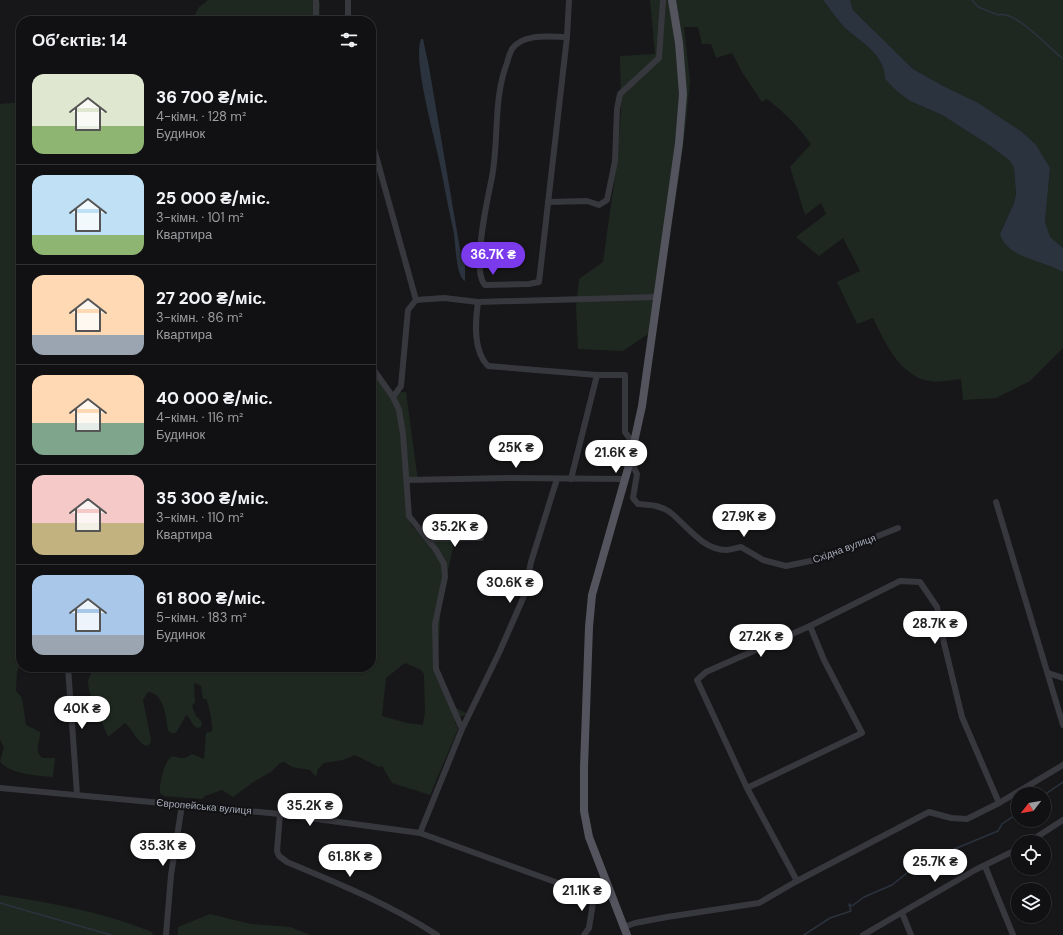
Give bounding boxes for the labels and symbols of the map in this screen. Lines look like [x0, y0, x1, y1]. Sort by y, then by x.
pin: 36.7K ₴ [456, 242, 530, 276]
pin: 25K ₴ [488, 435, 544, 469]
pin: 21.6K ₴ [579, 440, 653, 474]
pin: 27.9K ₴ [707, 504, 781, 538]
pin: 35.2K ₴ [418, 514, 492, 548]
street label: Східна вулиця [811, 531, 878, 566]
pin: 30.6K ₴ [473, 570, 547, 604]
pin: 28.7K ₴ [898, 611, 972, 645]
pin: 27.2K ₴ [724, 624, 798, 658]
pin: 40K ₴ [54, 696, 110, 730]
north arrow [1011, 787, 1051, 827]
pin: 35.2K ₴ [273, 793, 347, 827]
street label: Європейська вулиця [156, 796, 252, 817]
pin: 35.3K ₴ [126, 833, 200, 867]
pin: 61.8K ₴ [313, 844, 387, 878]
pin: 25.7K ₴ [898, 849, 972, 883]
pin: 21.1K ₴ [545, 878, 619, 912]

